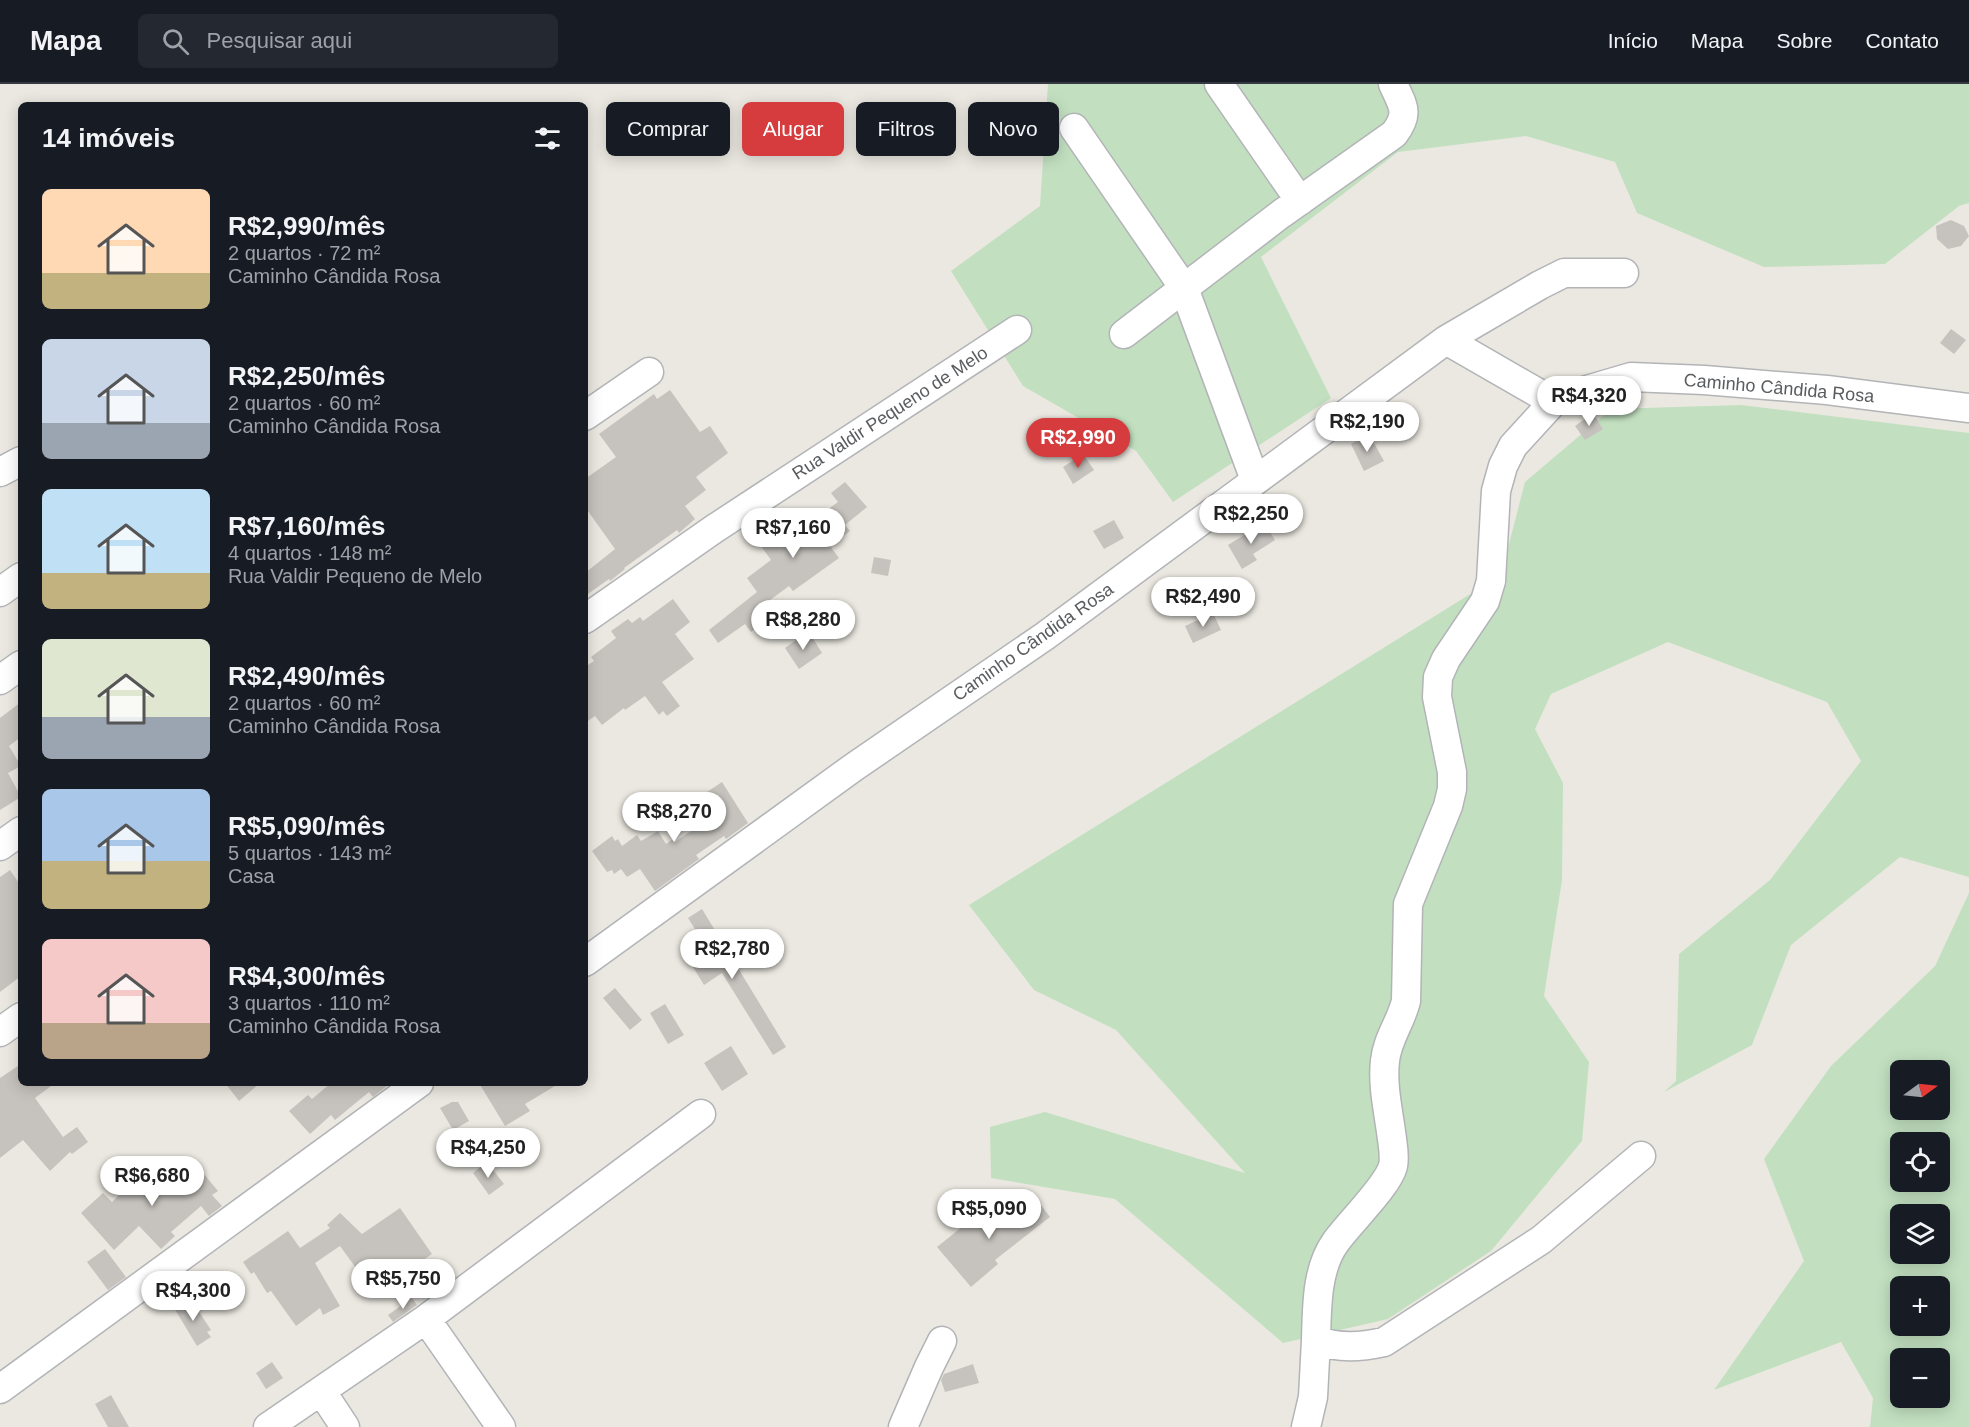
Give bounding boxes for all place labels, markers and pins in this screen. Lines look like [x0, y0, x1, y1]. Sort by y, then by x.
pin: R$4,320 [1534, 376, 1644, 427]
pin: R$2,190 [1312, 402, 1422, 453]
pin: R$2,990 [1023, 418, 1133, 469]
pin: R$2,250 [1196, 494, 1306, 545]
pin: R$7,160 [738, 508, 848, 559]
pin: R$2,490 [1148, 577, 1258, 628]
pin: R$8,280 [748, 600, 858, 651]
pin: R$8,270 [619, 792, 729, 843]
pin: R$2,780 [677, 929, 787, 980]
pin: R$4,250 [433, 1128, 543, 1179]
pin: R$6,680 [97, 1156, 207, 1207]
pin: R$5,090 [934, 1189, 1044, 1240]
pin: R$5,750 [348, 1259, 458, 1310]
pin: R$4,300 [138, 1271, 248, 1322]

